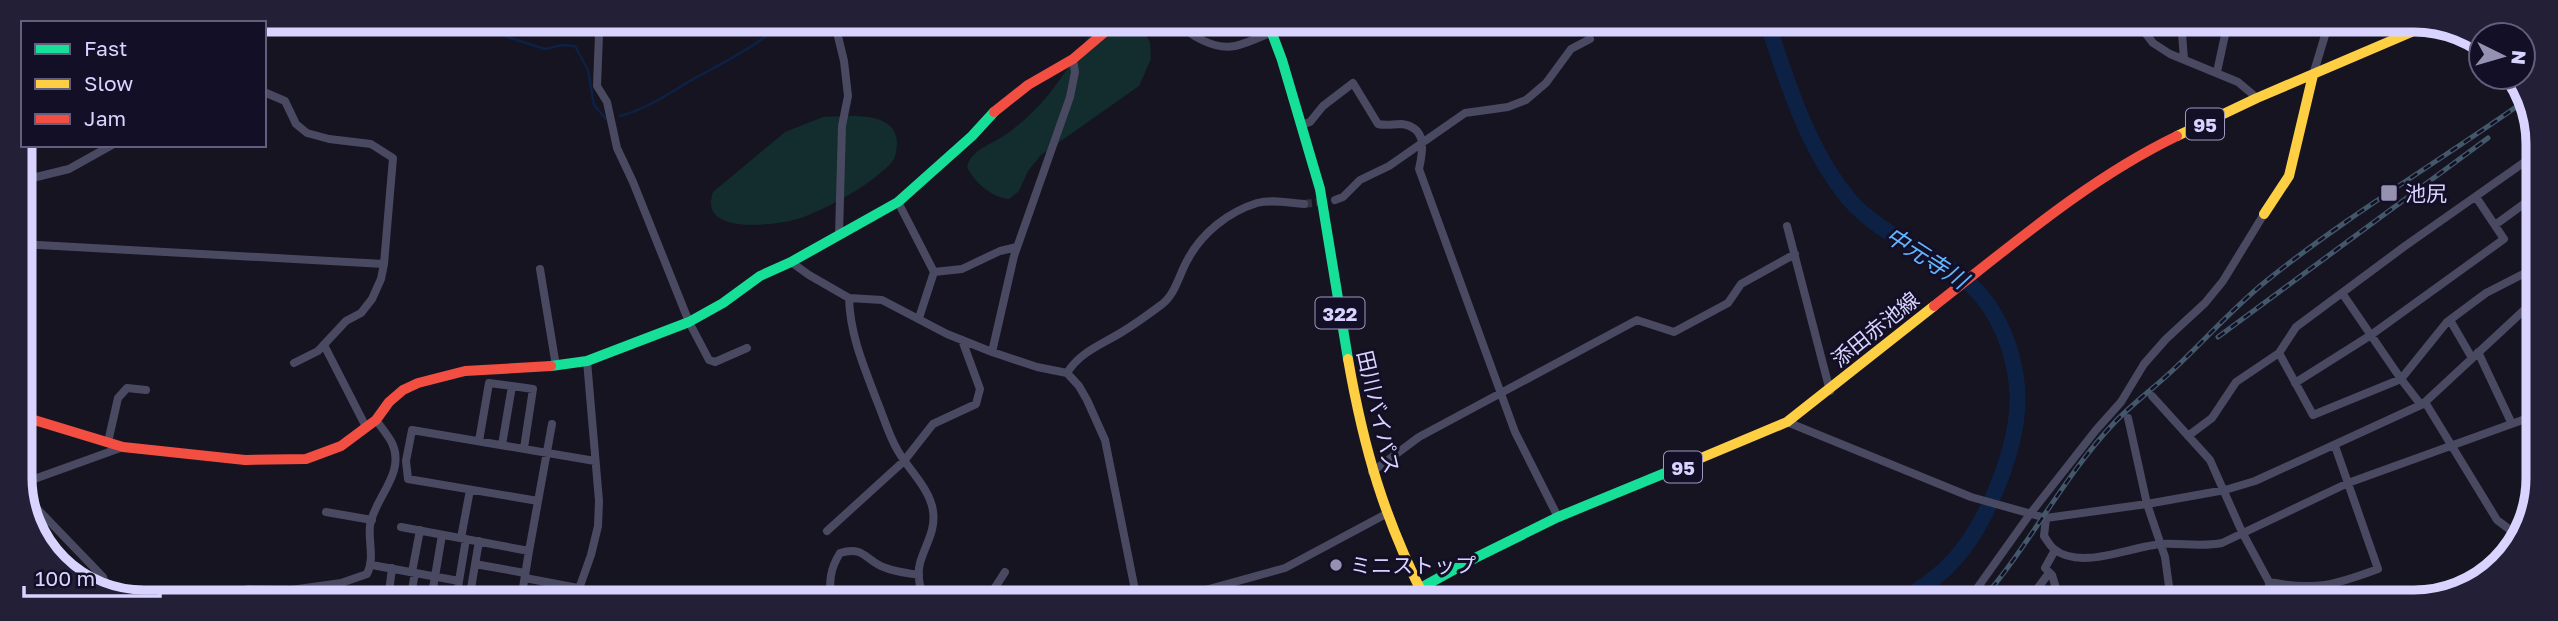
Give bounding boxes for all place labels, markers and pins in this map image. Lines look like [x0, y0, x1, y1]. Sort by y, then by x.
place label: 池尻 [2405, 180, 2447, 206]
marker: 池尻 [2379, 183, 2399, 203]
place label: ミニストップ [1350, 552, 1476, 578]
marker: ミニストップ [1328, 557, 1344, 573]

